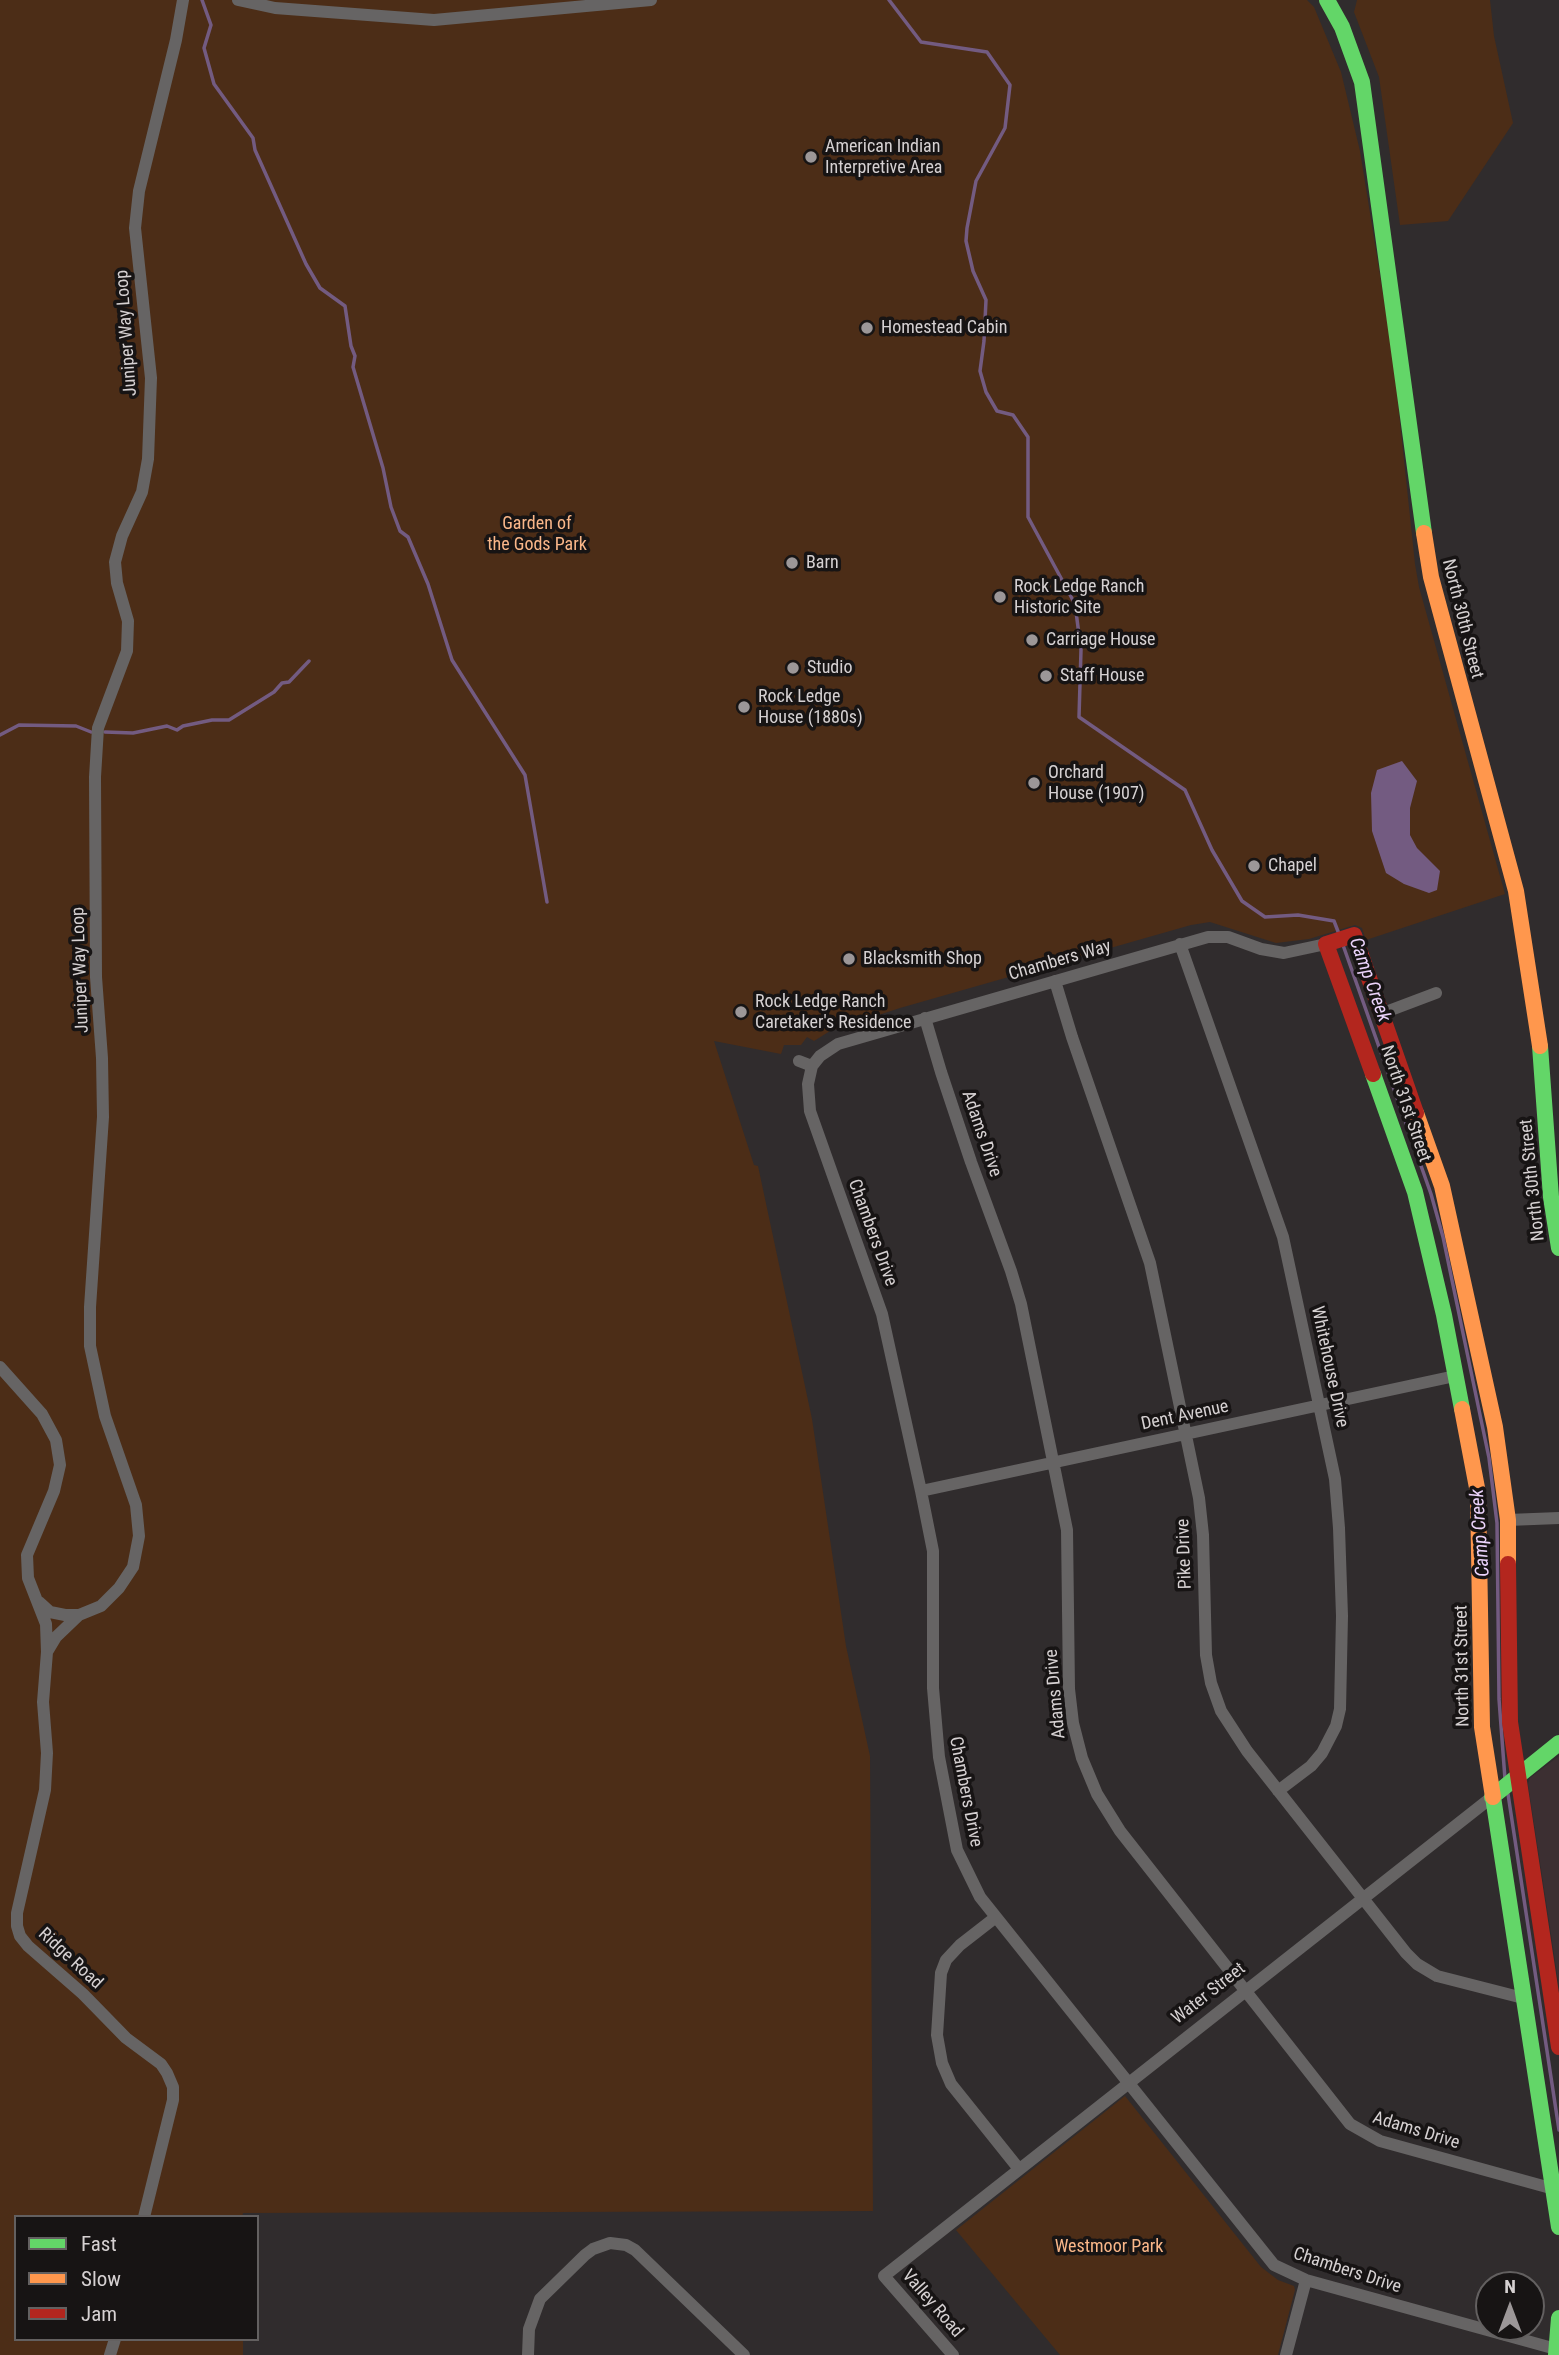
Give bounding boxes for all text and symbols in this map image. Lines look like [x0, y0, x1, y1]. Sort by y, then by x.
place label: American Indian Interpretive Area [825, 136, 942, 178]
marker: American Indian Interpretive Area [803, 149, 819, 165]
street label: Juniper Way Loop [112, 269, 142, 397]
place label: Homestead Cabin [881, 317, 1007, 339]
marker: Homestead Cabin [859, 320, 875, 336]
park label: Garden of the Gods Park [487, 513, 587, 556]
place label: Barn [806, 552, 839, 574]
marker: Barn [784, 555, 800, 571]
street label: North 30th Street [1437, 557, 1487, 681]
place label: Rock Ledge Ranch Historic Site [1014, 576, 1144, 618]
marker: Rock Ledge Ranch Historic Site [992, 589, 1008, 605]
place label: Carriage House [1046, 629, 1156, 651]
marker: Carriage House [1024, 632, 1040, 648]
place label: Studio [807, 657, 852, 679]
marker: Studio [785, 660, 801, 676]
place label: Staff House [1060, 665, 1144, 687]
marker: Staff House [1038, 668, 1054, 684]
place label: Rock Ledge House (1880s) [758, 686, 863, 728]
marker: Rock Ledge House (1880s) [736, 699, 752, 715]
place label: Orchard House (1907) [1048, 762, 1145, 804]
marker: Orchard House (1907) [1026, 775, 1042, 791]
place label: Chapel [1268, 855, 1317, 877]
marker: Chapel [1246, 858, 1262, 874]
street label: Juniper Way Loop [68, 907, 94, 1033]
water label: Camp Creek [1343, 935, 1395, 1025]
street label: Chambers Way [1006, 936, 1114, 986]
place label: Blacksmith Shop [863, 948, 982, 970]
marker: Blacksmith Shop [841, 951, 857, 967]
place label: Rock Ledge Ranch Caretaker's Residence [755, 991, 911, 1034]
marker: Rock Ledge Ranch Caretaker's Residence [733, 1004, 749, 1020]
street label: North 31st Street [1375, 1043, 1435, 1165]
street label: Adams Drive [956, 1088, 1006, 1180]
street label: North 30th Street [1516, 1118, 1550, 1242]
street label: Chambers Drive [843, 1177, 901, 1289]
street label: Whitehouse Drive [1306, 1304, 1352, 1430]
street label: Dent Avenue [1139, 1396, 1231, 1436]
water label: Camp Creek [1467, 1488, 1495, 1578]
street label: Pike Drive [1173, 1518, 1197, 1590]
street label: North 31st Street [1451, 1605, 1475, 1727]
street label: Adams Drive [1041, 1648, 1071, 1740]
street label: Chambers Drive [944, 1735, 986, 1849]
street label: Ridge Road [33, 1924, 107, 1994]
street label: Water Street [1168, 1959, 1250, 2029]
street label: Adams Drive [1370, 2108, 1462, 2154]
legend [14, 2215, 259, 2341]
text: Fast [81, 2232, 117, 2256]
park label: Westmoor Park [1055, 2236, 1163, 2258]
street label: Chambers Drive [1290, 2243, 1404, 2299]
street label: Valley Road [897, 2266, 967, 2342]
text: Slow [81, 2267, 121, 2291]
north arrow [1475, 2271, 1545, 2341]
text: N [1504, 2275, 1516, 2298]
text: Jam [81, 2302, 117, 2326]

